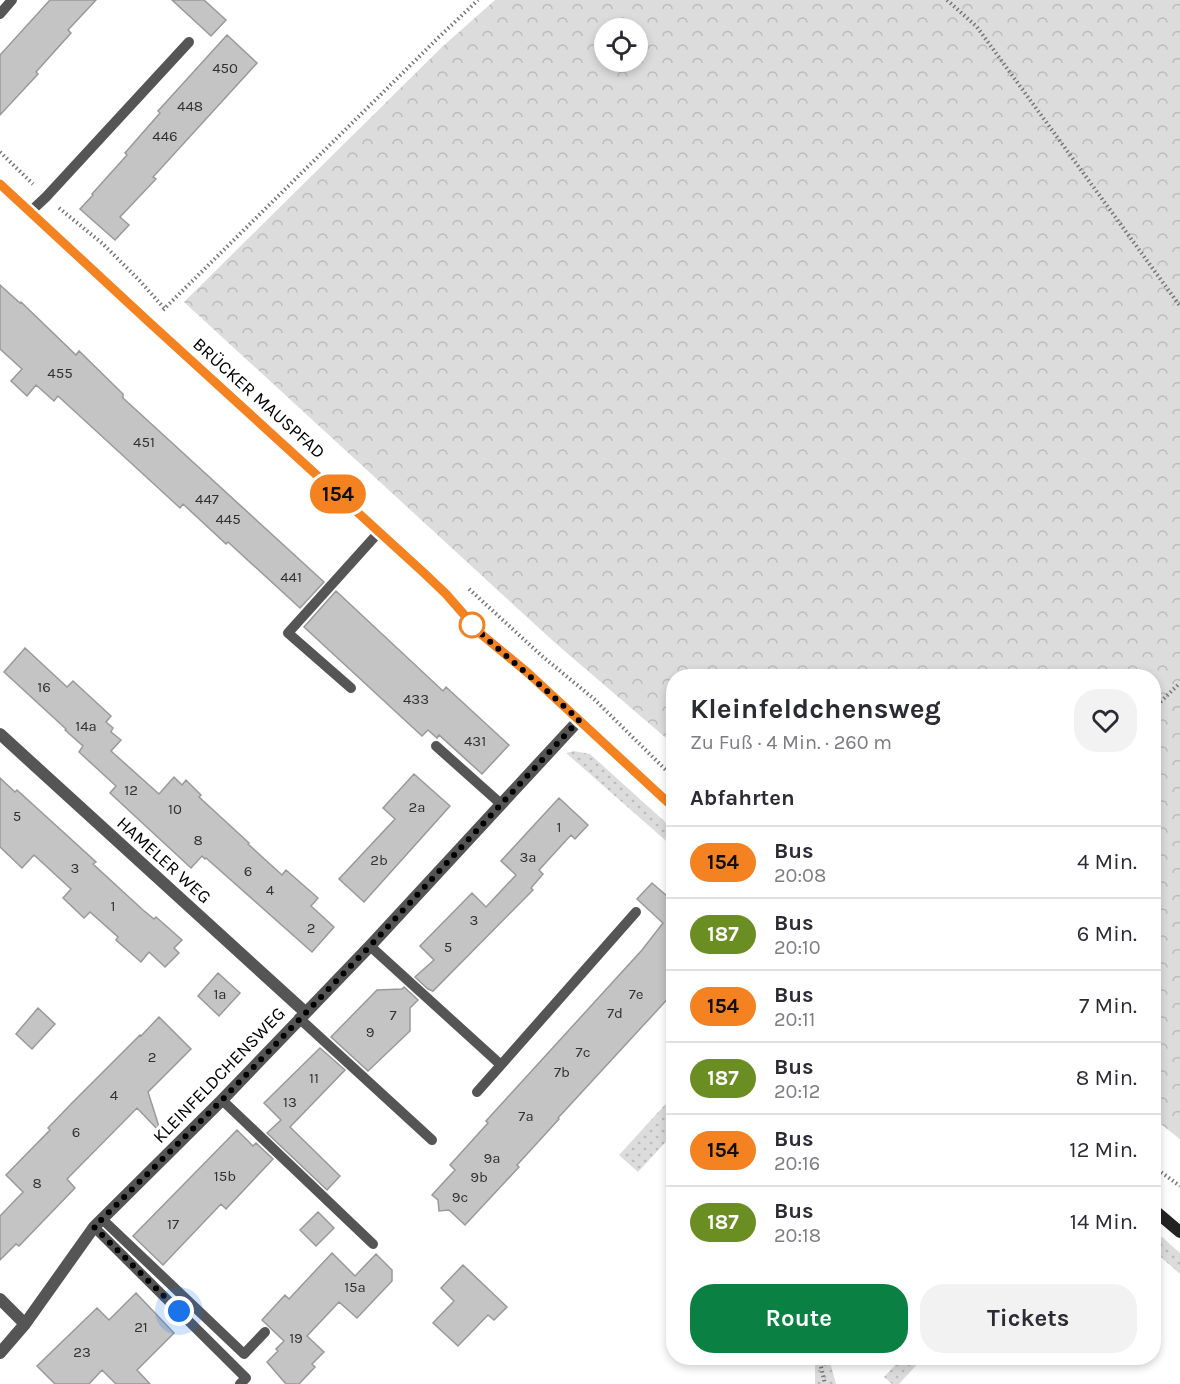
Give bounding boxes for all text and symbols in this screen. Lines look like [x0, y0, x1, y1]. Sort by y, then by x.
map controls [594, 18, 648, 72]
button: locate [594, 18, 648, 72]
house number: 450 [212, 59, 238, 77]
house number: 448 [177, 97, 203, 115]
house number: 446 [152, 127, 178, 145]
street label: BRÜCKER MAUSPFAD [188, 333, 330, 463]
house number: 455 [47, 364, 73, 382]
house number: 451 [133, 433, 155, 451]
line badge: 154 [304, 474, 372, 514]
text: 154 [322, 482, 354, 506]
house number: 447 [195, 490, 219, 508]
house number: 445 [215, 510, 241, 528]
house number: 441 [280, 568, 302, 586]
unlabelled marker [459, 612, 485, 638]
house number: 16 [37, 678, 51, 696]
button: heart [1074, 689, 1137, 752]
house number: 433 [403, 690, 429, 708]
text: Kleinfeldchensweg [690, 692, 941, 725]
house number: 14a [75, 717, 97, 735]
text: Zu Fuß · 4 Min. · 260 m [690, 731, 892, 754]
house number: 431 [464, 732, 486, 750]
house number: 12 [124, 781, 138, 799]
text: Abfahrten [690, 785, 795, 811]
house number: 2a [409, 798, 425, 816]
house number: 10 [168, 800, 182, 818]
house number: 5 [13, 807, 21, 825]
street label: HAMELER WEG [112, 812, 216, 908]
house number: 1 [557, 818, 561, 836]
house number: 8 [193, 831, 203, 849]
text: Bus [774, 838, 814, 864]
house number: 3a [519, 848, 537, 866]
text: 4 Min. [1077, 849, 1137, 875]
text: 154 [707, 850, 739, 874]
house number: 2b [370, 851, 388, 869]
house number: 3 [71, 859, 79, 877]
house number: 6 [244, 862, 252, 880]
text: 20:08 [774, 864, 826, 887]
house number: 4 [266, 881, 275, 899]
house number: 1 [111, 897, 115, 915]
text: Bus [774, 910, 814, 936]
house number: 3 [470, 911, 478, 929]
house number: 2 [307, 919, 315, 937]
text: 6 Min. [1077, 921, 1137, 947]
text: 187 [707, 922, 739, 946]
text: 20:10 [774, 936, 821, 959]
house number: 5 [444, 938, 452, 956]
text: Bus [774, 982, 814, 1008]
house number: 1a [213, 985, 227, 1003]
house number: 7e [629, 985, 643, 1003]
text: 7 Min. [1079, 993, 1137, 1019]
text: 154 [707, 994, 739, 1018]
street label: KLEINFELDCHENSWEG [148, 1002, 290, 1148]
house number: 7d [607, 1004, 623, 1022]
house number: 7 [389, 1006, 397, 1024]
text: 20:11 [774, 1008, 815, 1031]
house number: 9 [366, 1023, 374, 1041]
house number: 7c [576, 1043, 590, 1061]
house number: 2 [148, 1048, 156, 1066]
text: Bus [774, 1054, 814, 1080]
house number: 7b [554, 1063, 570, 1081]
text: 8 Min. [1076, 1065, 1137, 1091]
text: 187 [707, 1066, 739, 1090]
house number: 11 [309, 1069, 319, 1087]
text: 20:12 [774, 1080, 820, 1103]
house number: 4 [110, 1086, 119, 1104]
house number: 13 [283, 1093, 297, 1111]
house number: 7a [518, 1107, 534, 1125]
house number: 6 [72, 1123, 80, 1141]
text: Bus [774, 1126, 814, 1152]
text: 12 Min. [1069, 1137, 1137, 1163]
text: 154 [707, 1138, 739, 1162]
house number: 9a [484, 1149, 500, 1167]
text: 20:16 [774, 1152, 820, 1175]
house number: 15b [214, 1167, 236, 1185]
house number: 9b [470, 1168, 488, 1186]
house number: 8 [32, 1174, 42, 1192]
house number: 9c [452, 1188, 468, 1206]
text: Bus [774, 1198, 814, 1224]
text: 14 Min. [1070, 1209, 1137, 1235]
text: 187 [707, 1210, 739, 1234]
house number: 17 [167, 1215, 179, 1233]
text: 20:18 [774, 1224, 821, 1247]
house number: 15a [344, 1278, 366, 1296]
button: Route [690, 1284, 908, 1353]
button: Tickets [920, 1284, 1137, 1353]
your location [164, 1296, 194, 1326]
house number: 21 [134, 1318, 148, 1336]
house number: 19 [289, 1329, 303, 1347]
house number: 23 [73, 1343, 91, 1361]

